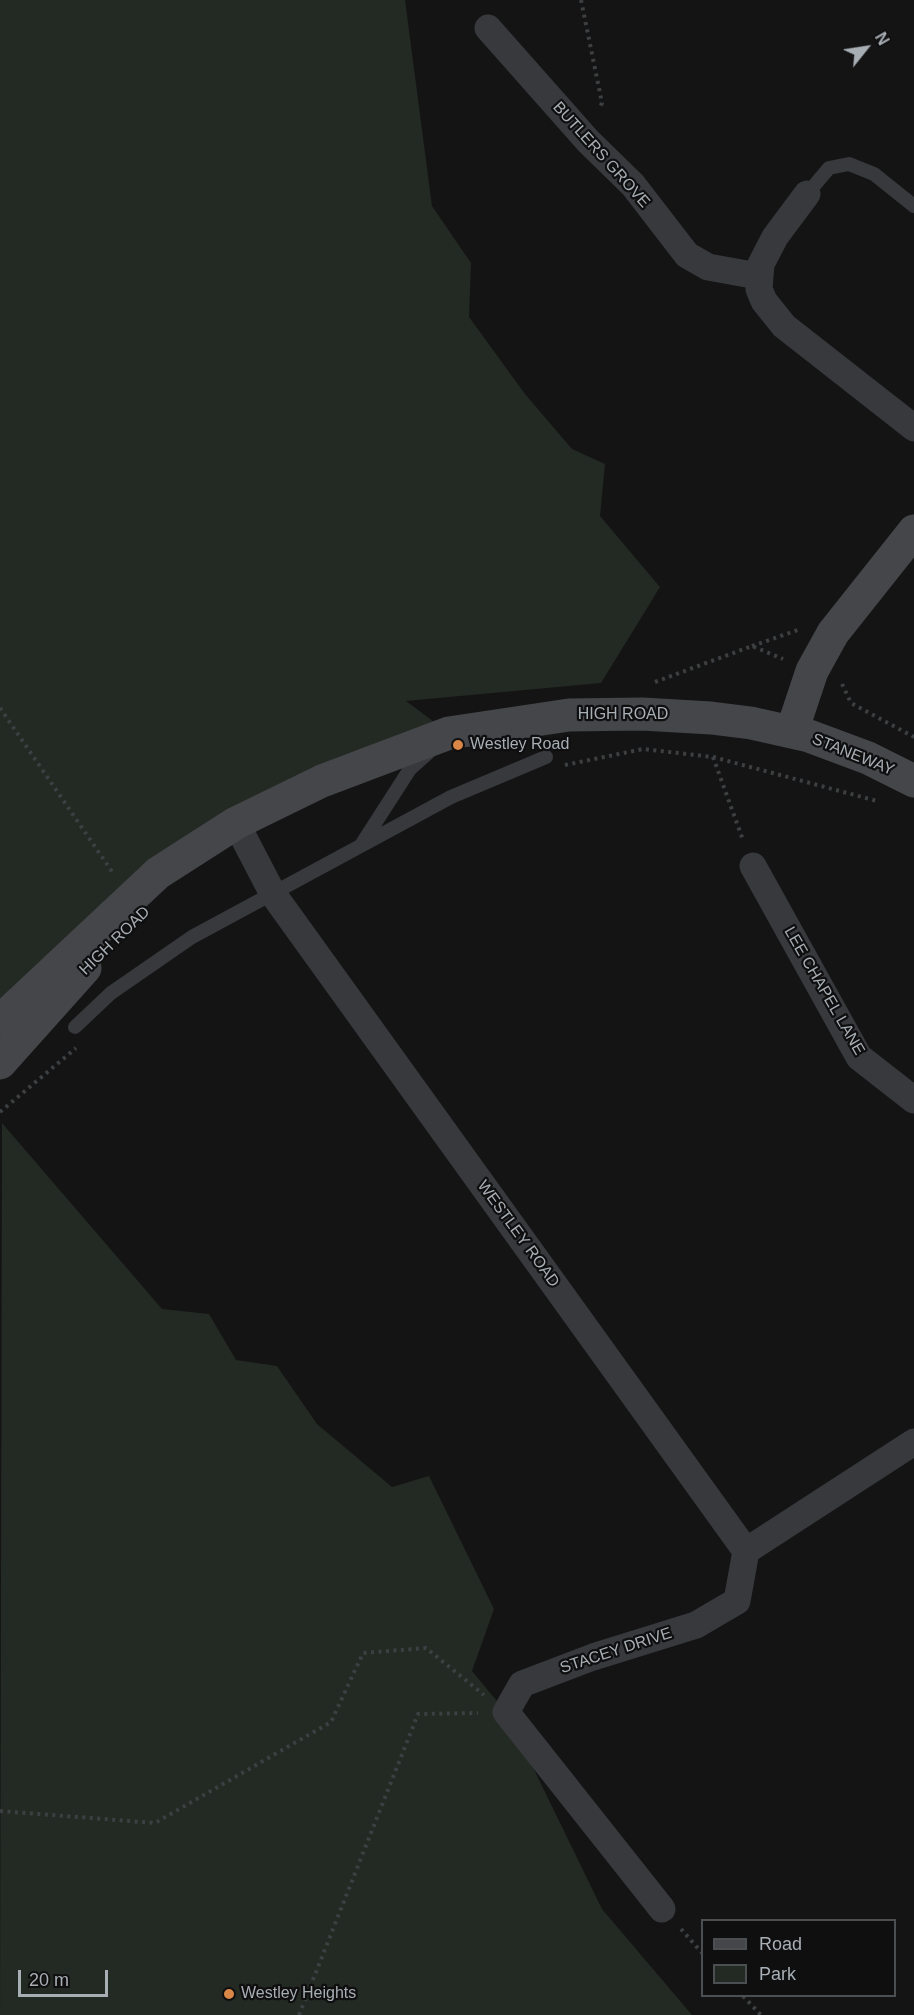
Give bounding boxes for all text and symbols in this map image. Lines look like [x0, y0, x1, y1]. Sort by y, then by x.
north arrow [836, 18, 896, 78]
text: N [872, 29, 892, 48]
street label: BUTLERS GROVE [548, 98, 654, 212]
street label: HIGH ROAD [578, 705, 668, 725]
street label: STANEWAY [809, 730, 897, 780]
place label: Westley Road [470, 735, 569, 755]
marker: Westley Road [451, 738, 465, 752]
street label: HIGH ROAD [76, 903, 154, 979]
street label: LEE CHAPEL LANE [779, 923, 869, 1059]
street label: WESTLEY ROAD [473, 1177, 563, 1291]
street label: STACEY DRIVE [558, 1624, 674, 1678]
legend [701, 1919, 896, 1997]
text: Road [759, 1934, 802, 1954]
scale bar [21, 1958, 111, 1996]
text: Park [759, 1964, 796, 1984]
text: 20 m [29, 1970, 69, 1990]
place label: Westley Heights [241, 1984, 356, 2004]
marker: Westley Heights [222, 1987, 236, 2001]

